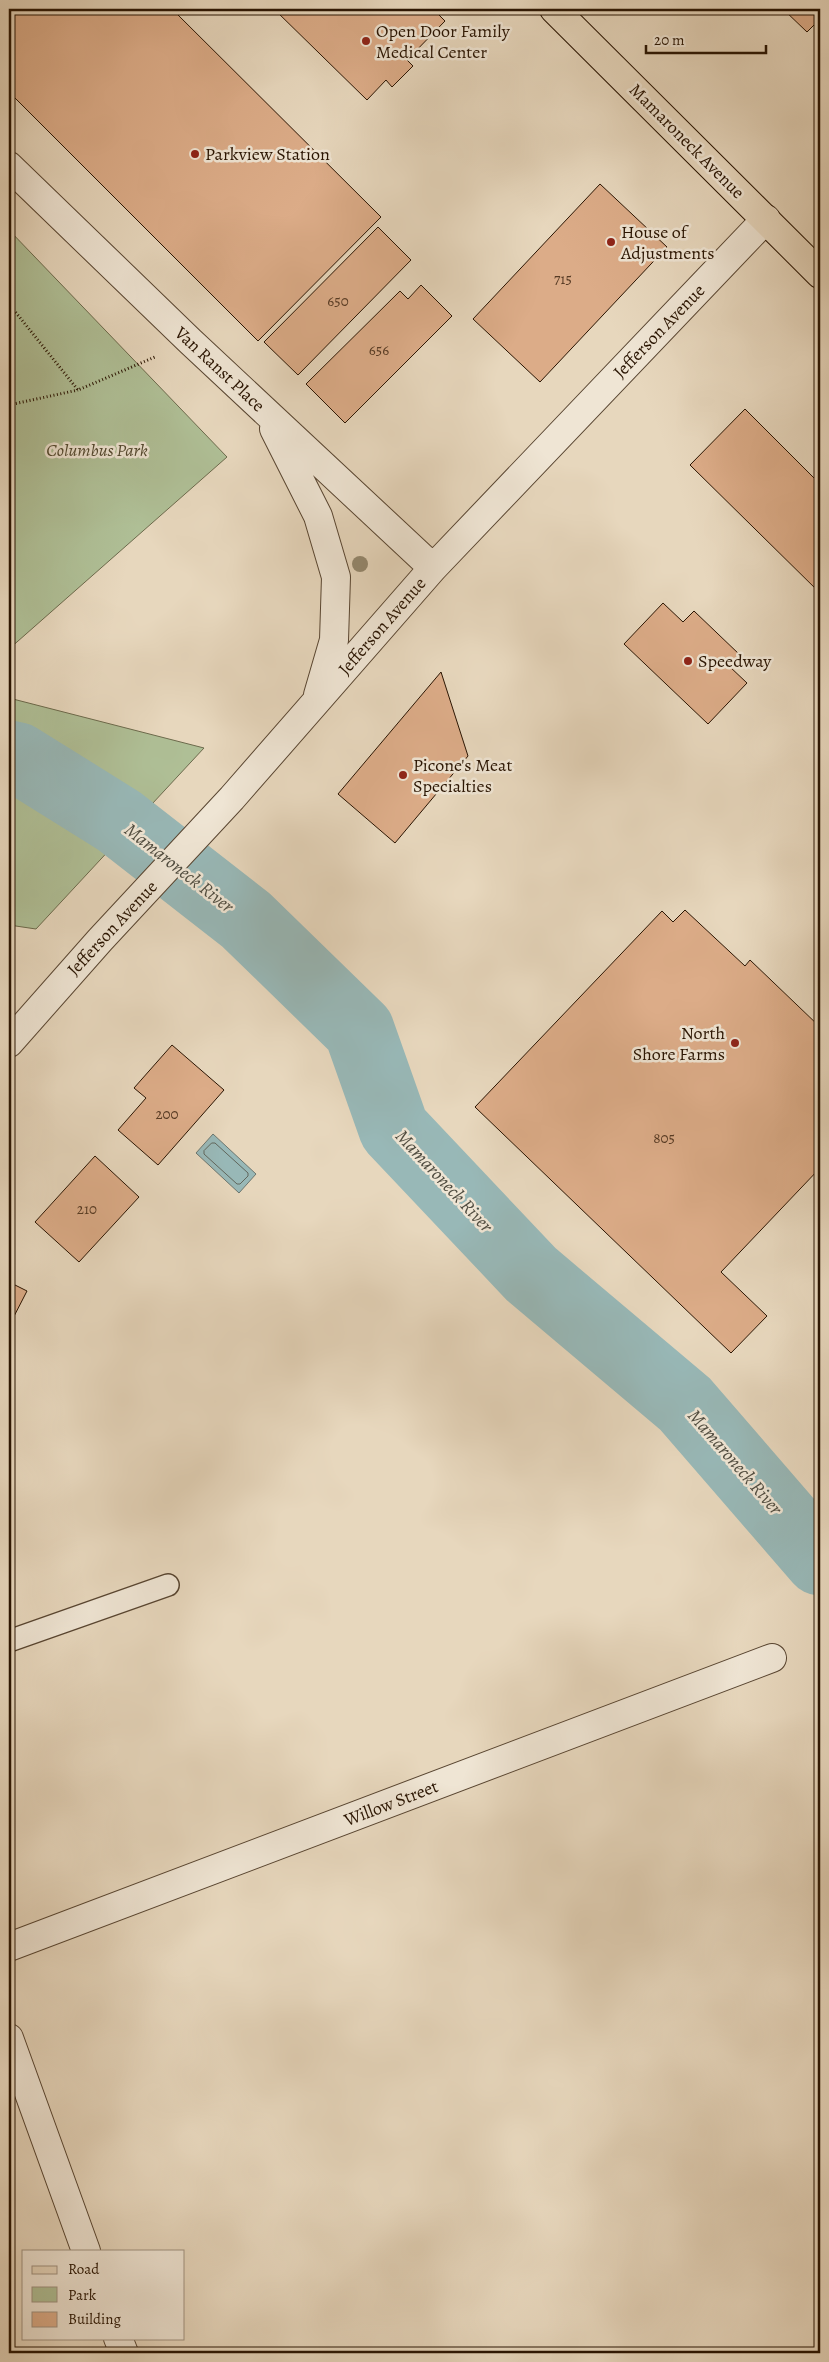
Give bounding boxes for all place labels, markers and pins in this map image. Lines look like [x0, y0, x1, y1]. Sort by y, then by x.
place label: Open Door Family Medical Center [376, 19, 511, 64]
marker: Open Door Family Medical Center [360, 35, 372, 47]
place label: Parkview Station [205, 142, 330, 166]
marker: Parkview Station [189, 148, 201, 160]
place label: House of Adjustments [620, 220, 714, 265]
marker: House of Adjustments [605, 236, 617, 248]
place label: Speedway [698, 649, 772, 673]
marker: Speedway [682, 655, 694, 667]
place label: Picone's Meat Specialties [413, 753, 512, 798]
marker: Picone's Meat Specialties [397, 769, 409, 781]
place label: North Shore Farms [633, 1021, 725, 1066]
marker: North Shore Farms [729, 1037, 741, 1049]

